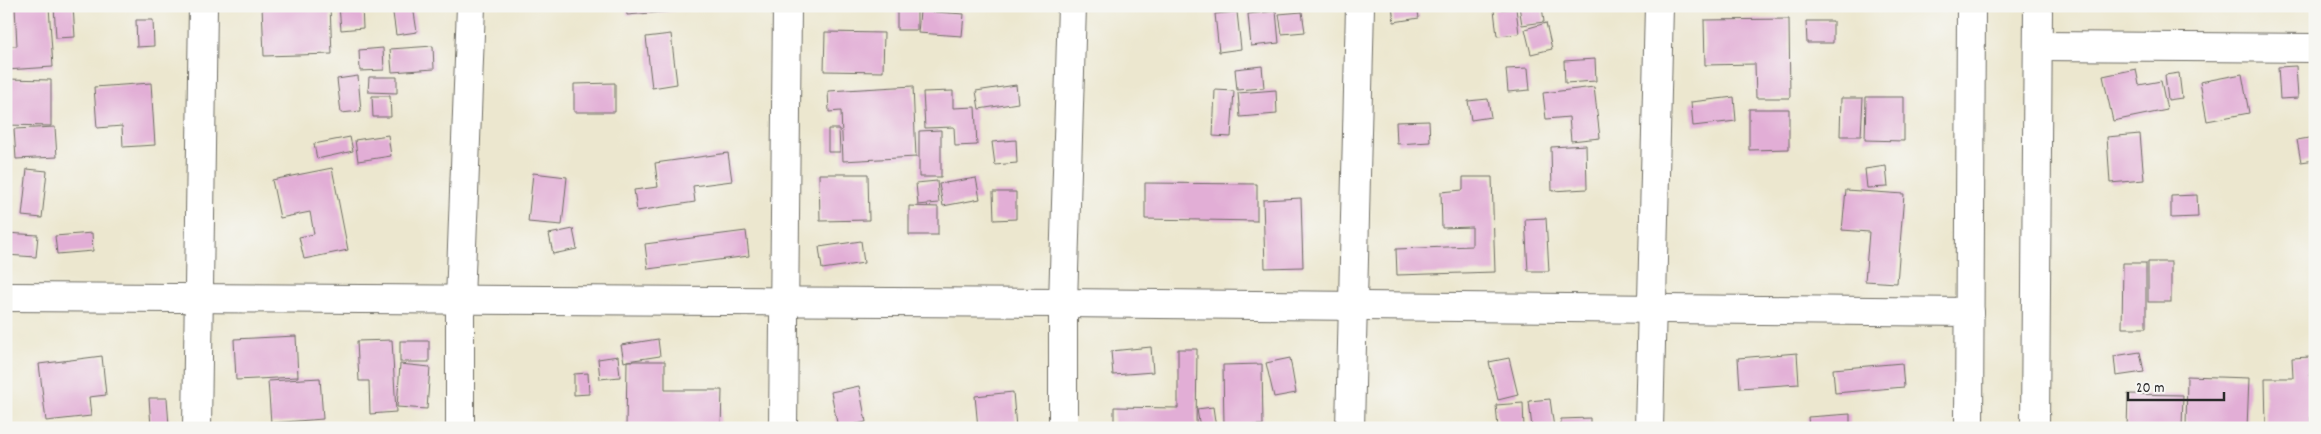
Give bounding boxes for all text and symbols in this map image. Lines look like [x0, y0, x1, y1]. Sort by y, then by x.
scale bar [2128, 369, 2225, 401]
text: 20 m [2136, 378, 2164, 400]

